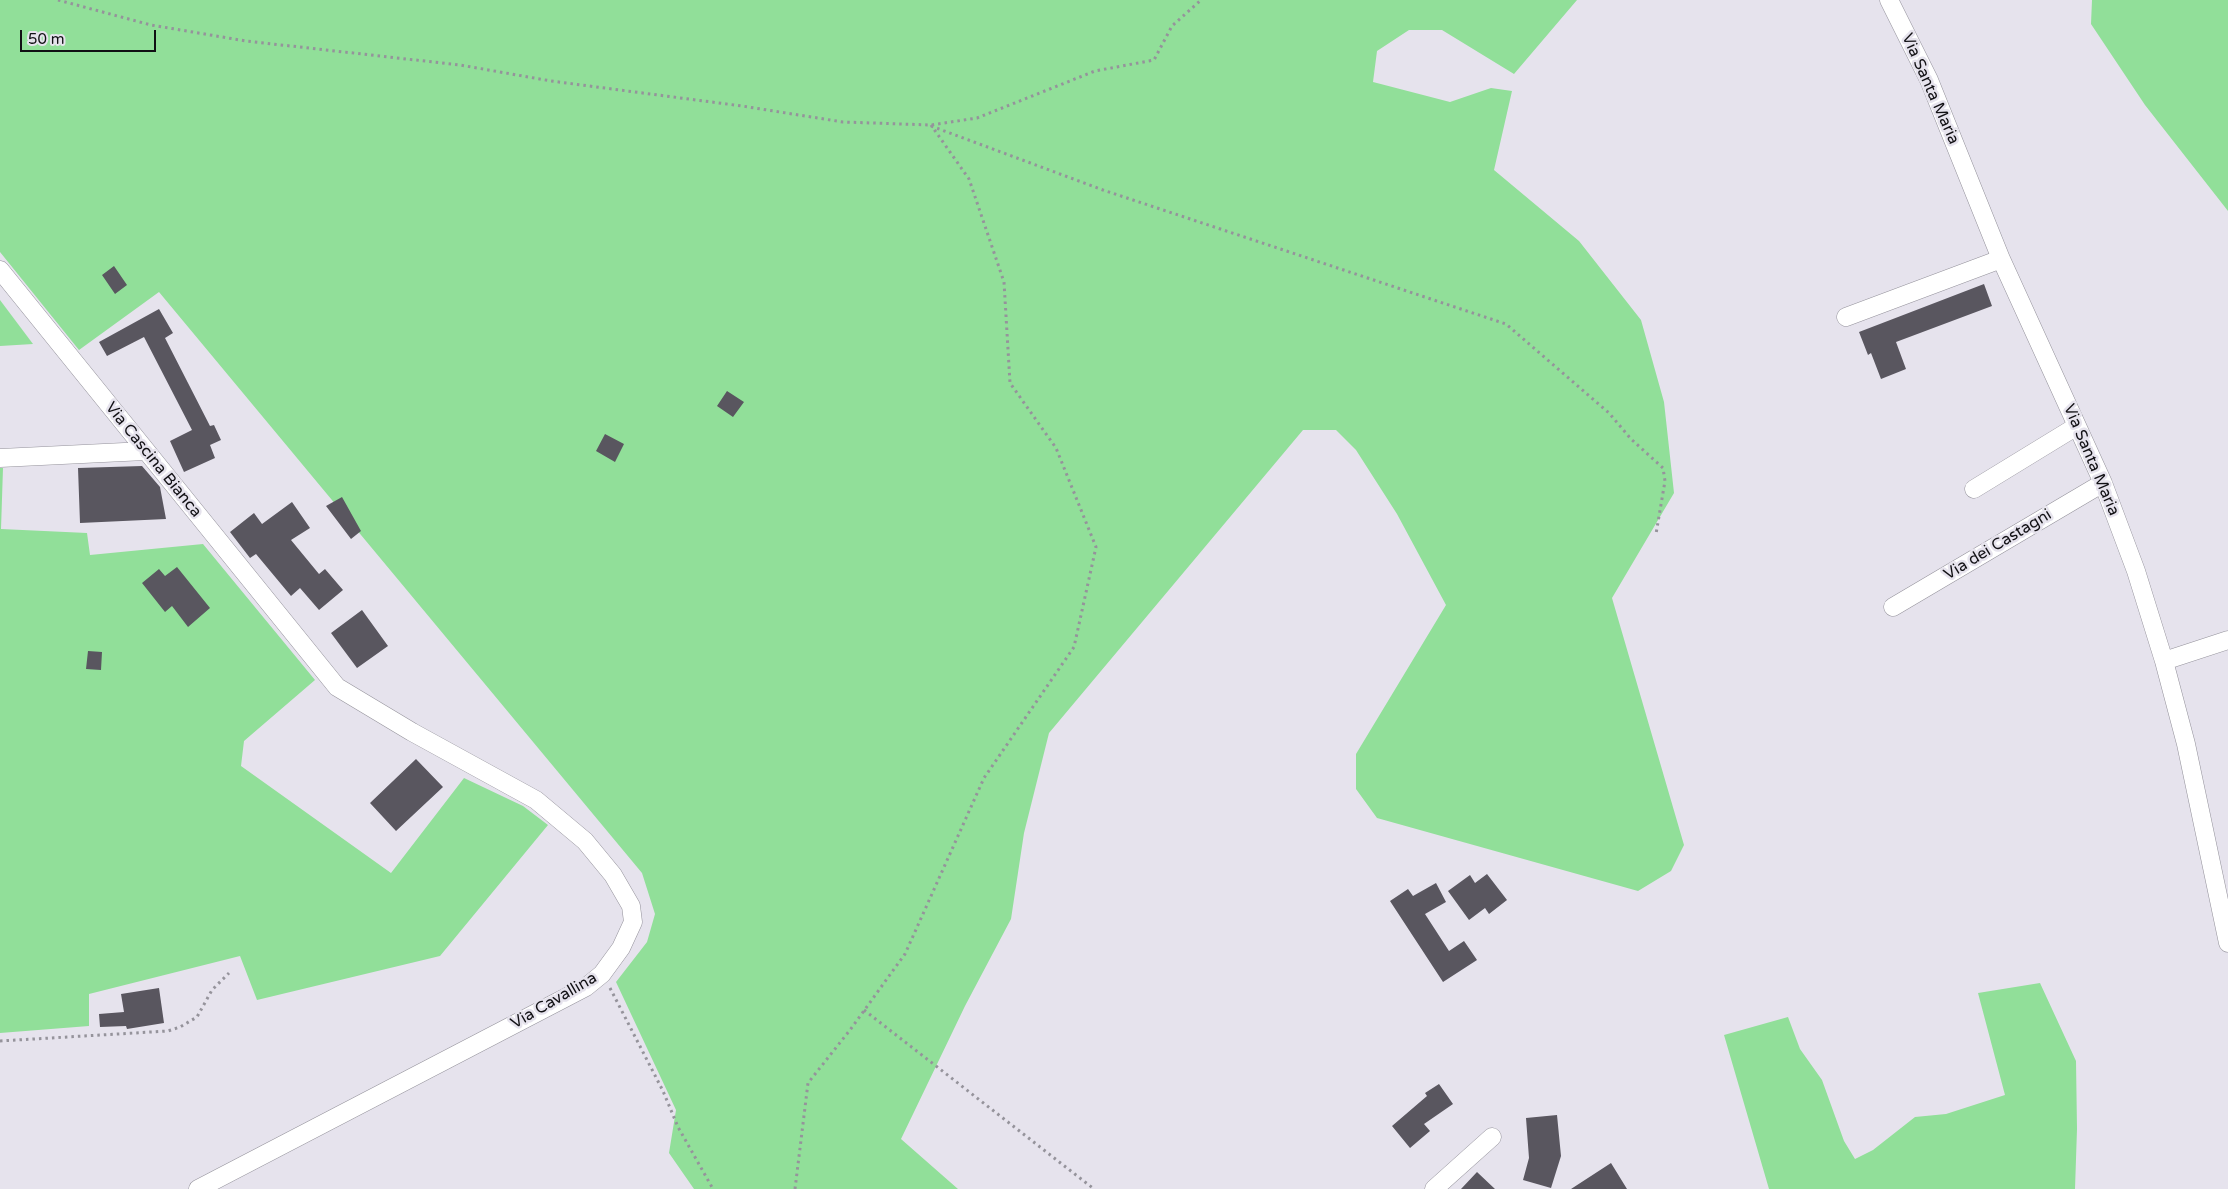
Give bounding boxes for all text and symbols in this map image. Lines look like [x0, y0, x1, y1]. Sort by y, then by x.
scale bar [22, 20, 159, 52]
text: 50 m [28, 30, 65, 48]
street label: Via Santa Maria [1897, 31, 1963, 147]
street label: Via Cascina Bianca [101, 399, 205, 521]
street label: Via Santa Maria [2059, 401, 2123, 519]
street label: Via dei Castagni [1941, 505, 2055, 585]
street label: Via Cavallina [508, 969, 600, 1033]

